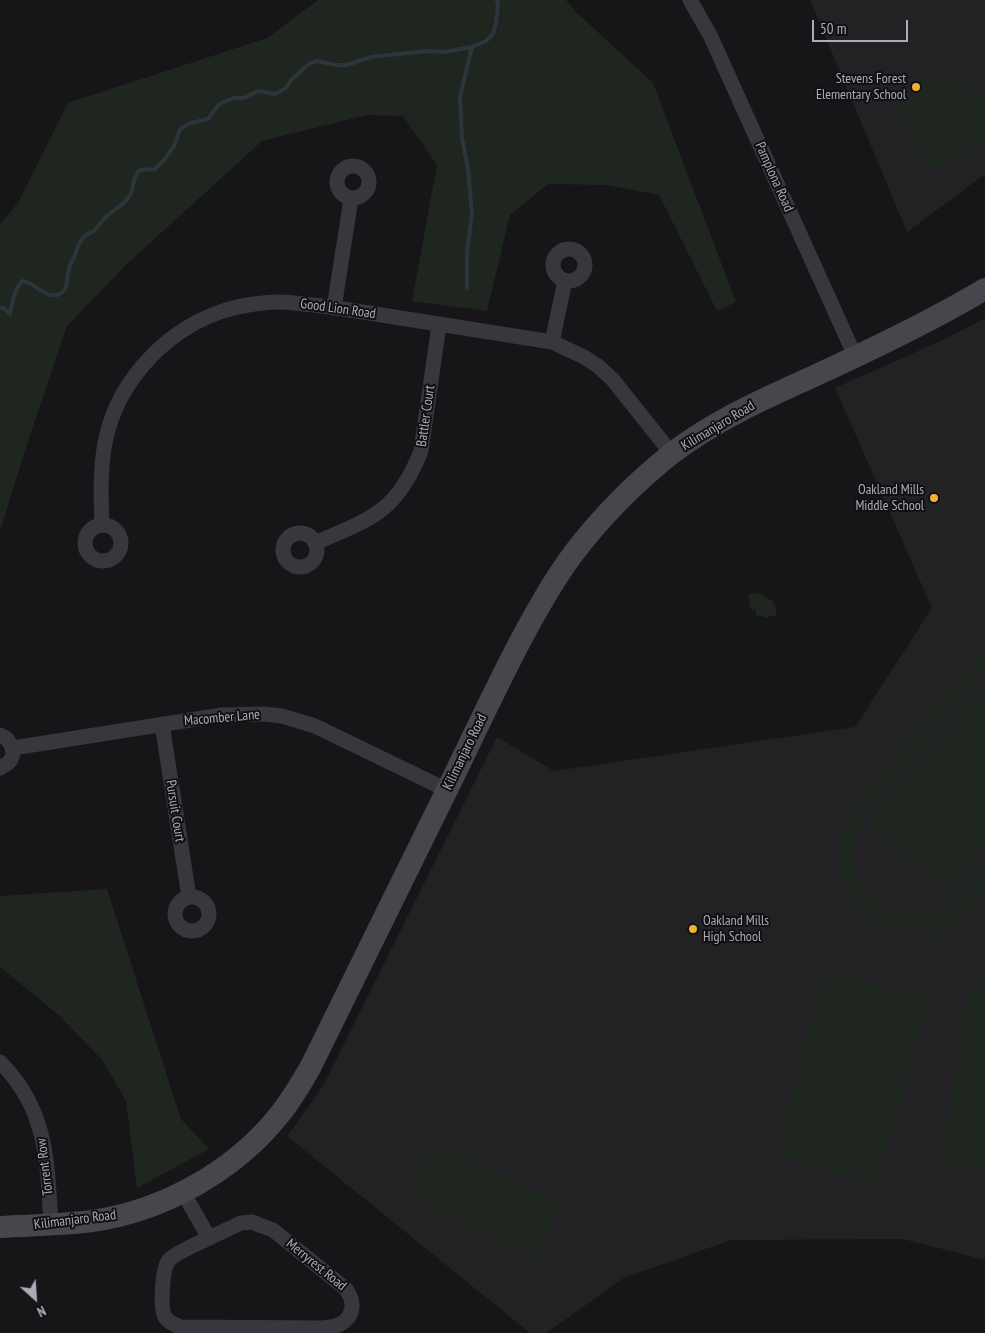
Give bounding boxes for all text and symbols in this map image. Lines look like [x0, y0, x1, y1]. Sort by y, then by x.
scale bar [815, 10, 911, 42]
text: 50 m [820, 19, 846, 38]
place label: Stevens Forest Elementary School [816, 71, 906, 104]
marker: Stevens Forest Elementary School [910, 81, 922, 93]
street label: Pamplona Road [751, 139, 797, 215]
street label: Good Lion Road [299, 295, 377, 323]
street label: Battler Court [413, 384, 439, 448]
street label: Kilimanjaro Road [678, 398, 758, 454]
place label: Oakland Mills Middle School [855, 482, 924, 514]
marker: Oakland Mills Middle School [928, 492, 940, 504]
street label: Macomber Lane [183, 706, 261, 730]
street label: Kilimanjaro Road [439, 711, 491, 793]
street label: Pursuit Court [162, 779, 188, 843]
place label: Oakland Mills High School [703, 913, 769, 946]
marker: Oakland Mills High School [687, 923, 699, 935]
street label: Torrent Row [33, 1137, 57, 1197]
street label: Kilimanjaro Road [33, 1207, 117, 1233]
street label: Merryrest Road [282, 1236, 350, 1294]
north arrow [10, 1273, 60, 1323]
text: N [34, 1302, 49, 1321]

